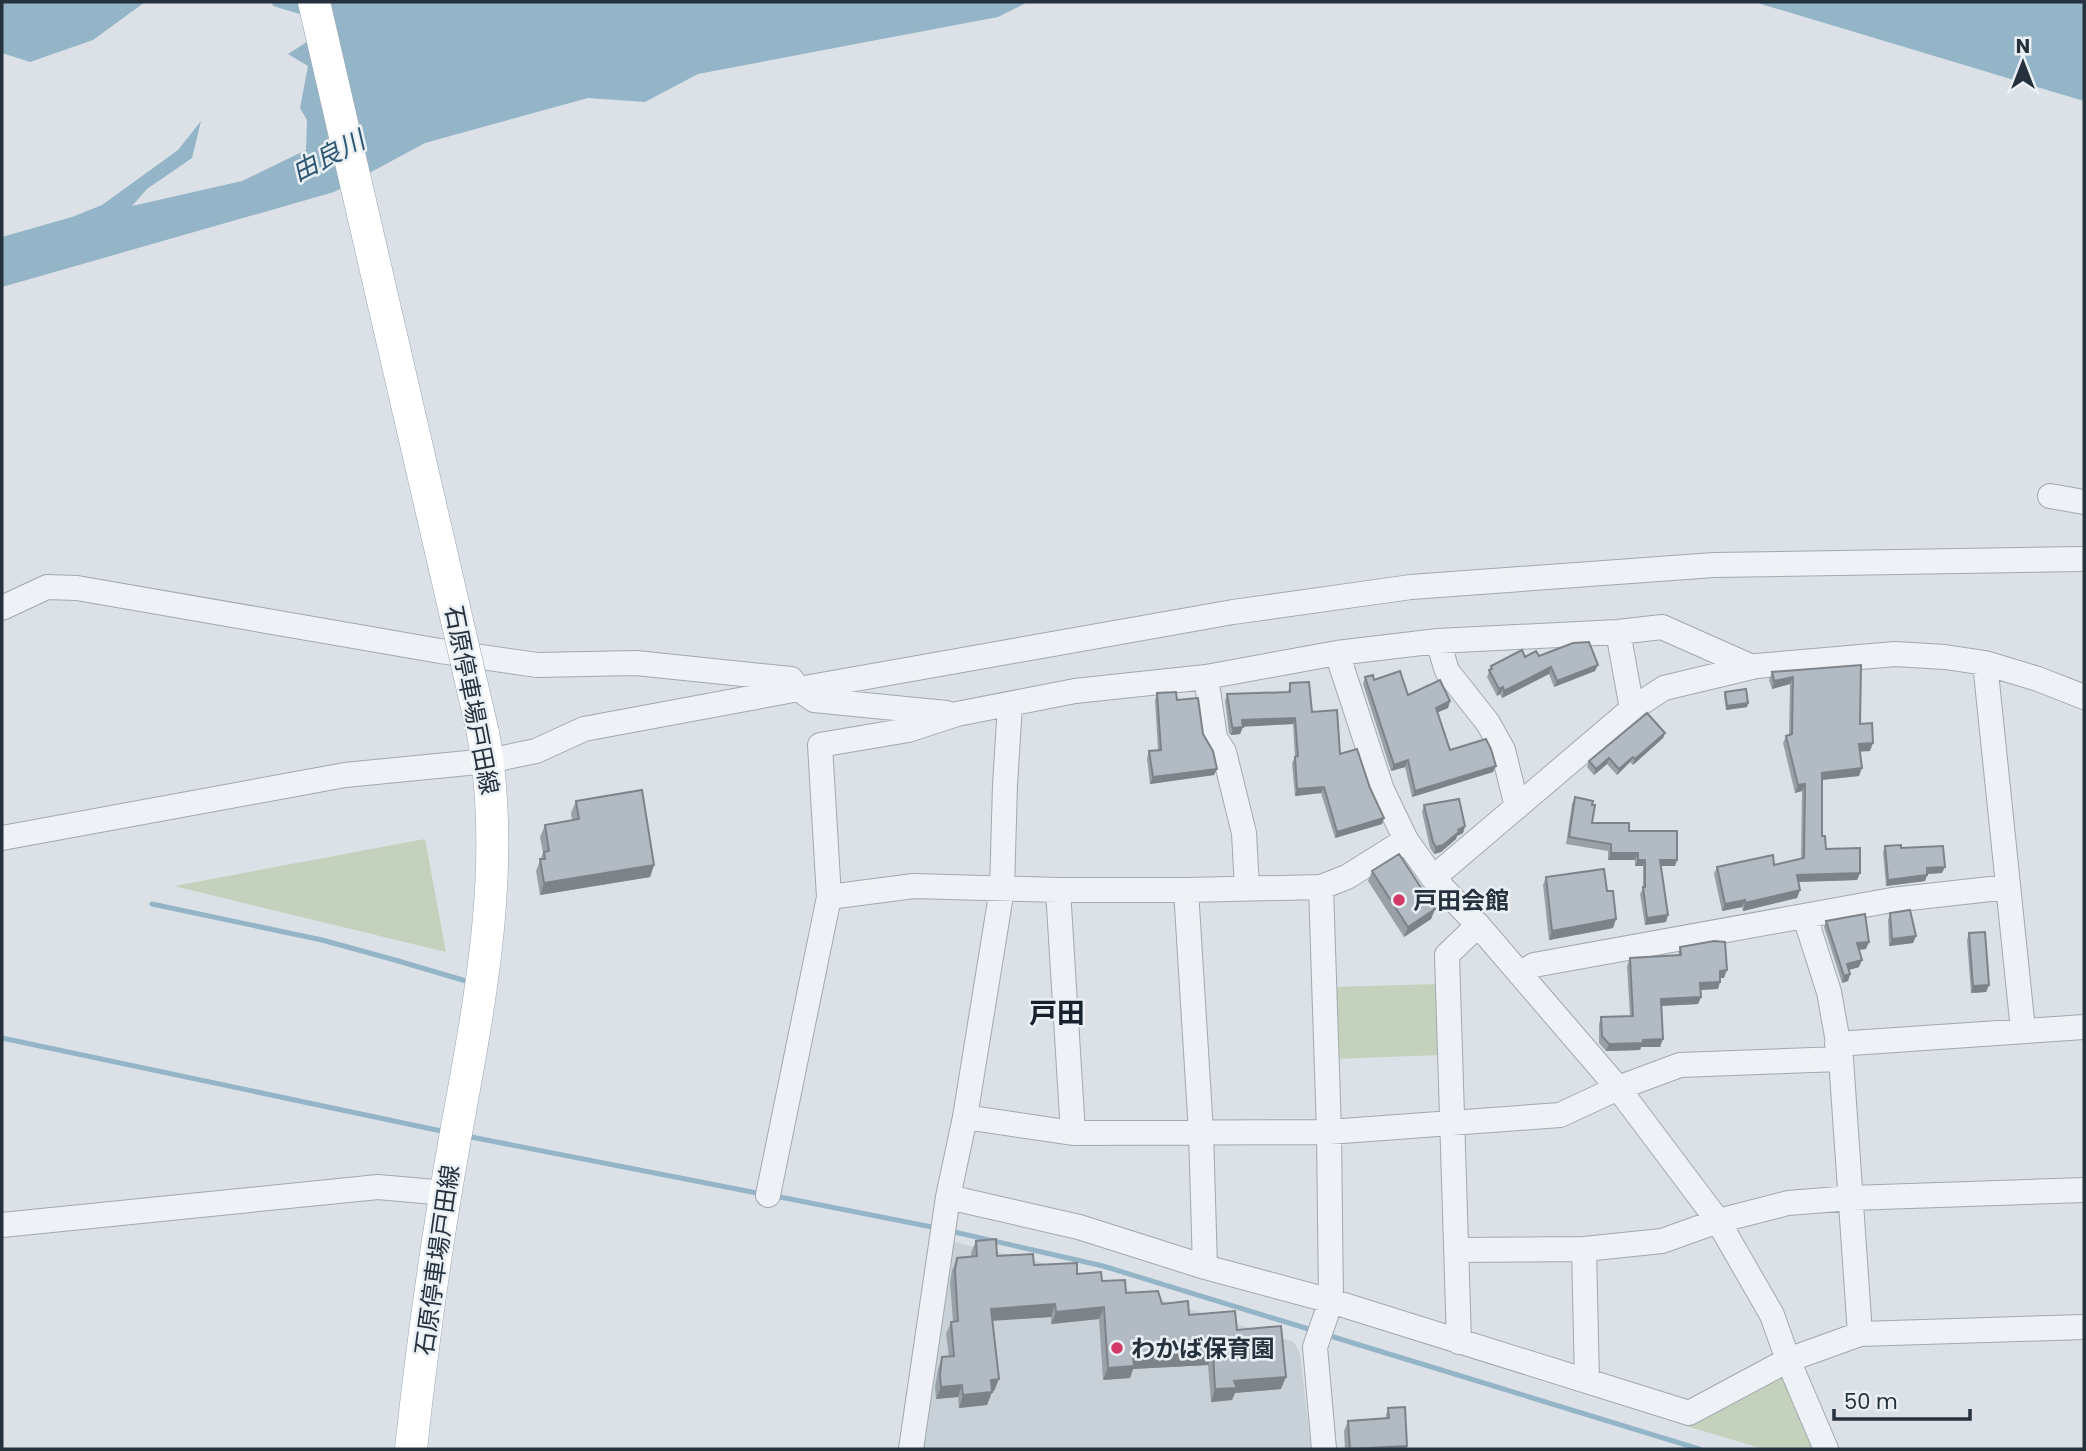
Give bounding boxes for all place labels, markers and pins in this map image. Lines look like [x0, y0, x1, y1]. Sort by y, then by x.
place label: 戸田会館 [1413, 884, 1509, 917]
marker: 戸田会館 [1391, 892, 1407, 908]
place label: わかば保育園 [1131, 1332, 1275, 1365]
marker: わかば保育園 [1109, 1340, 1125, 1356]

